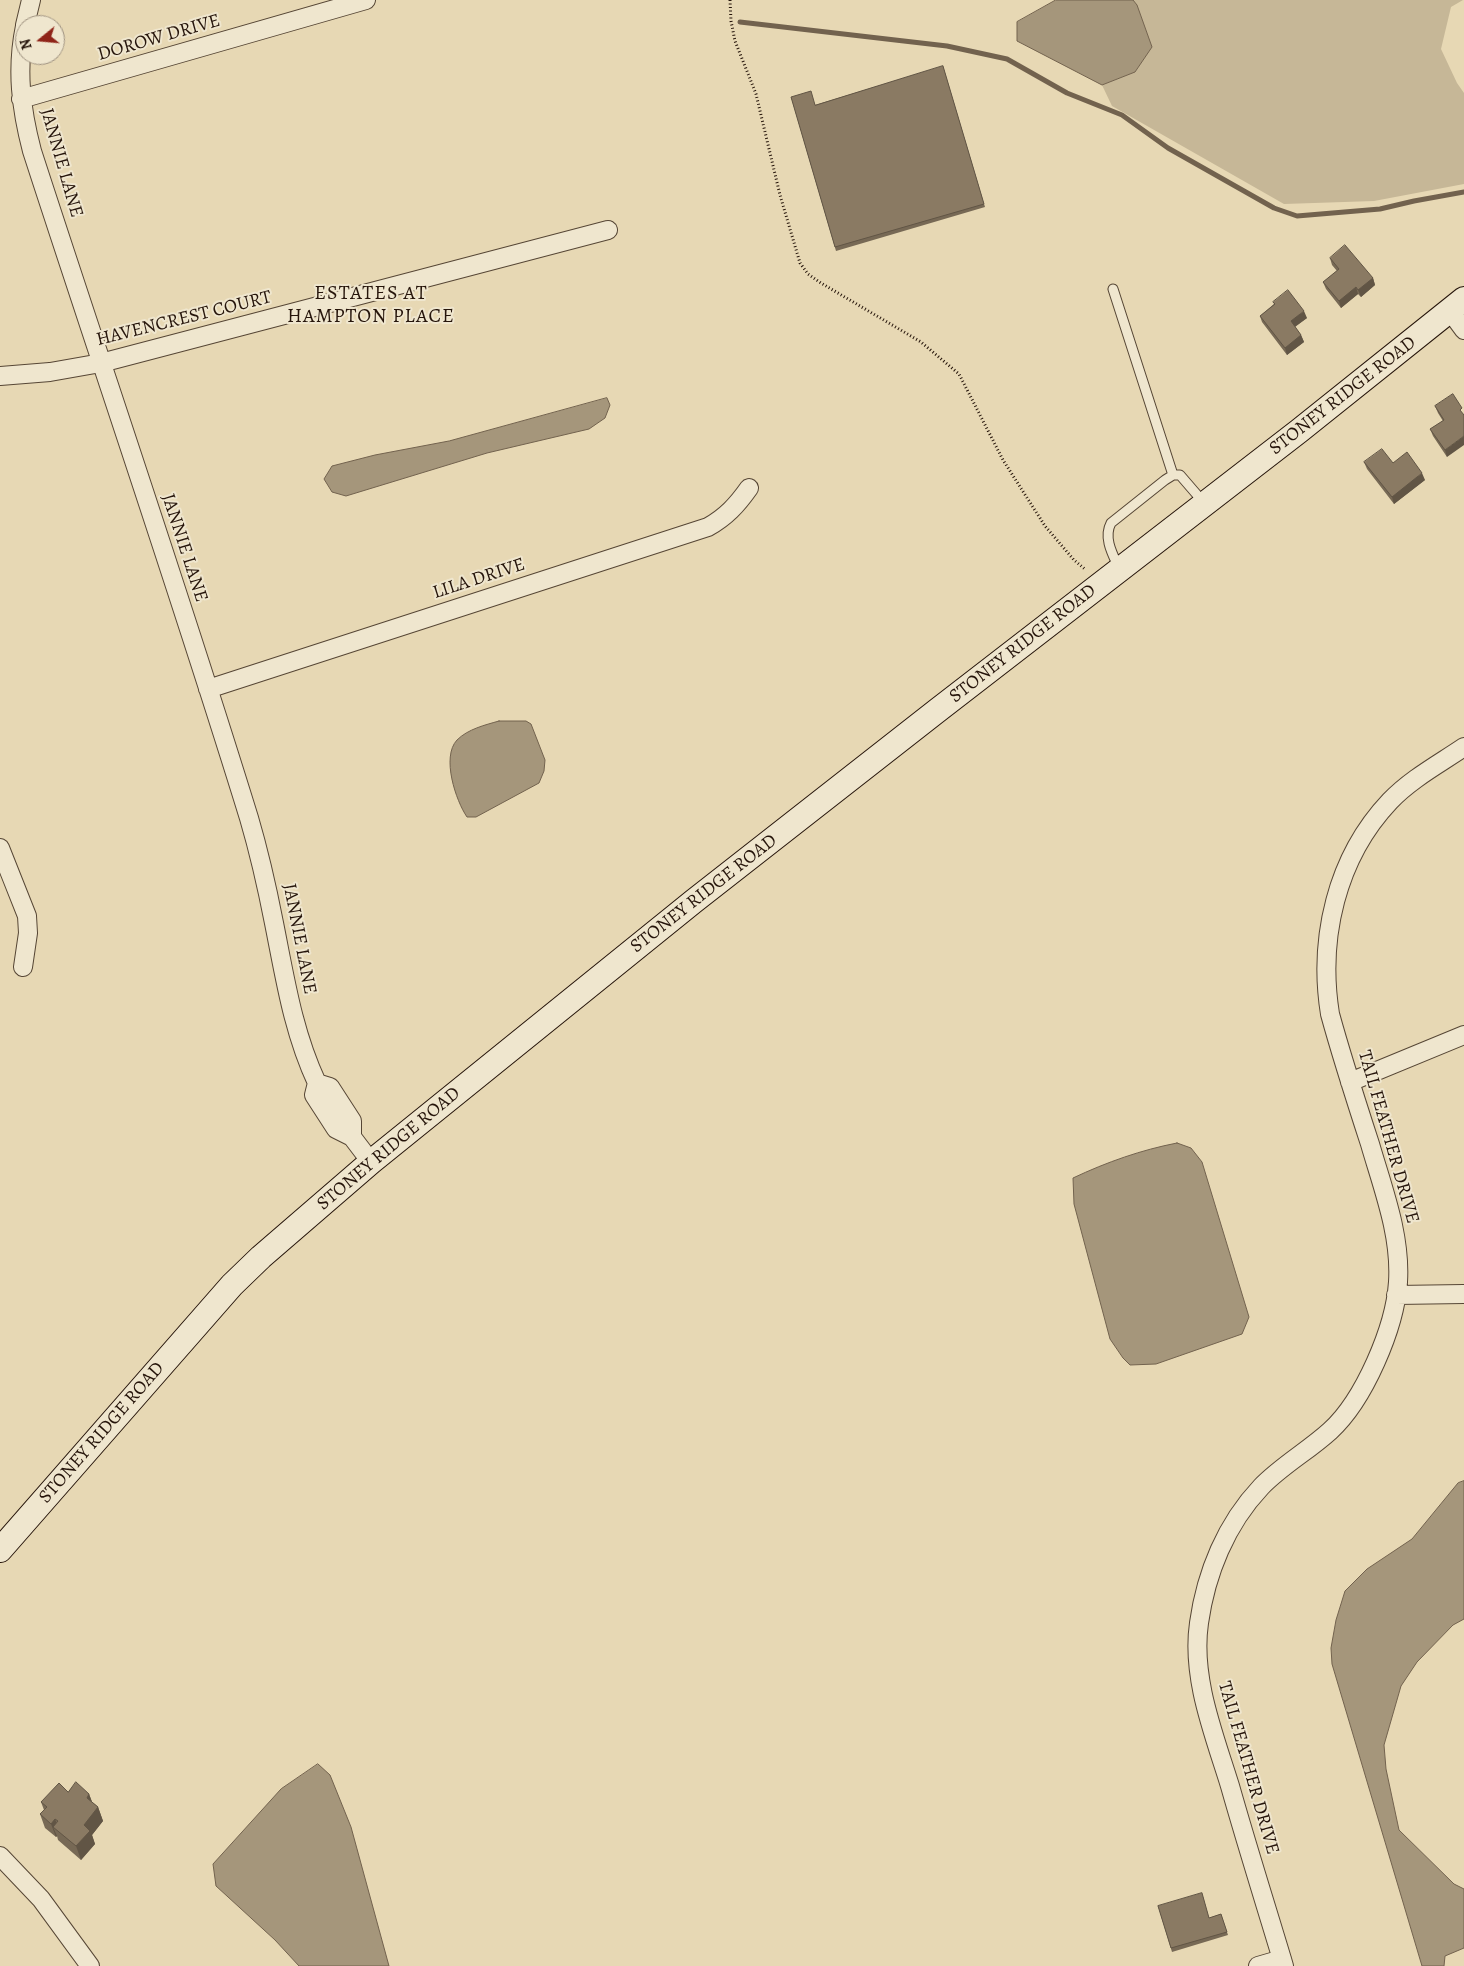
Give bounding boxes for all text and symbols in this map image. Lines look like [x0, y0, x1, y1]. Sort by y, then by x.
street label: DOROW DRIVE [95, 10, 223, 66]
north arrow [15, 15, 65, 65]
text: N [16, 37, 37, 52]
street label: JANNIE LANE [35, 106, 87, 220]
district label: ESTATES AT HAMPTON PLACE [285, 282, 457, 329]
street label: HAVENCREST COURT [94, 286, 274, 352]
street label: STONEY RIDGE ROAD [1265, 332, 1421, 460]
street label: JANNIE LANE [156, 491, 212, 605]
street label: LILA DRIVE [430, 553, 528, 605]
street label: STONEY RIDGE ROAD [945, 580, 1101, 708]
street label: STONEY RIDGE ROAD [626, 830, 782, 958]
street label: JANNIE LANE [277, 882, 321, 996]
street label: TAIL FEATHER DRIVE [1352, 1048, 1424, 1226]
street label: STONEY RIDGE ROAD [313, 1082, 465, 1216]
street label: STONEY RIDGE ROAD [34, 1358, 170, 1508]
street label: TAIL FEATHER DRIVE [1212, 1679, 1284, 1857]

